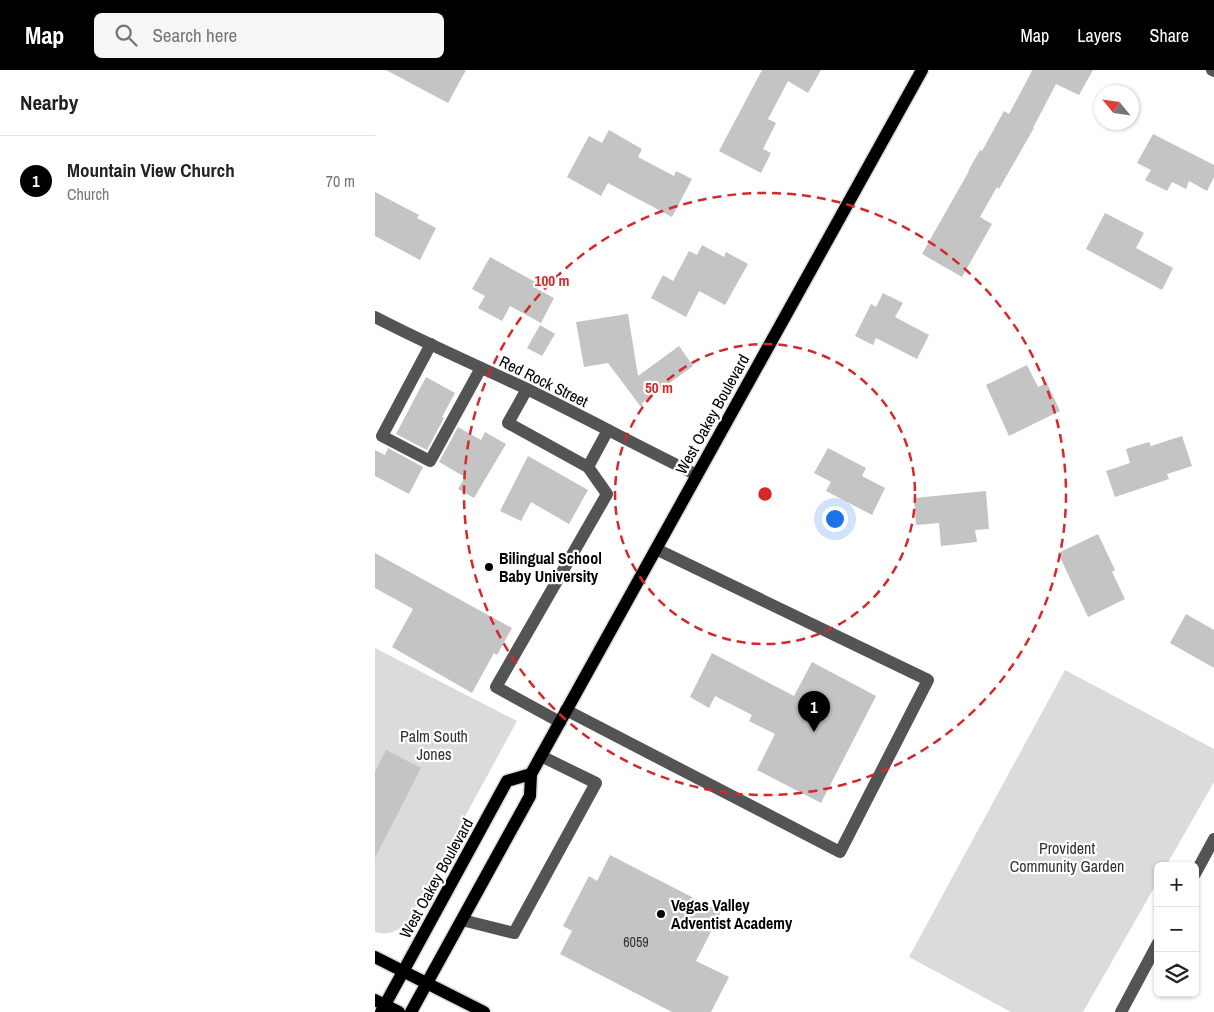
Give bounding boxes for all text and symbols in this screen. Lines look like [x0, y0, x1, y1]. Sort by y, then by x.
search box [94, 13, 444, 58]
text: Map [25, 19, 64, 51]
icon: search [112, 21, 140, 49]
text: Search here [152, 22, 237, 48]
text: Map [1021, 23, 1049, 48]
text: Layers [1077, 23, 1122, 48]
text: Share [1150, 23, 1189, 48]
north arrow [1094, 85, 1139, 130]
text: Nearby [20, 88, 78, 117]
text: Mountain View Church [67, 157, 235, 183]
text: 1 [32, 170, 40, 192]
text: 70 m [326, 170, 355, 192]
text: Church [67, 183, 109, 205]
text: 100 m [535, 270, 569, 291]
street label: Red Rock Street [496, 350, 592, 412]
street label: West Oakey Boulevard [670, 350, 754, 478]
text: 50 m [645, 377, 673, 398]
centre of rings [756, 485, 774, 503]
your location [822, 506, 848, 532]
place label: Bilingual School Baby University [499, 547, 602, 587]
marker: Bilingual School Baby University [483, 561, 495, 573]
pin: 1 [798, 691, 830, 732]
park label: Palm South Jones [400, 725, 468, 765]
street label: West Oakey Boulevard [394, 814, 478, 942]
park label: Provident Community Garden [1010, 837, 1124, 877]
map controls [1154, 862, 1199, 997]
button: + [1154, 862, 1199, 907]
place label: Vegas Valley Adventist Academy [671, 894, 793, 934]
button: − [1154, 907, 1199, 952]
marker: Vegas Valley Adventist Academy [655, 908, 667, 920]
house number: 6059 [623, 933, 649, 951]
button: layers [1154, 952, 1199, 997]

